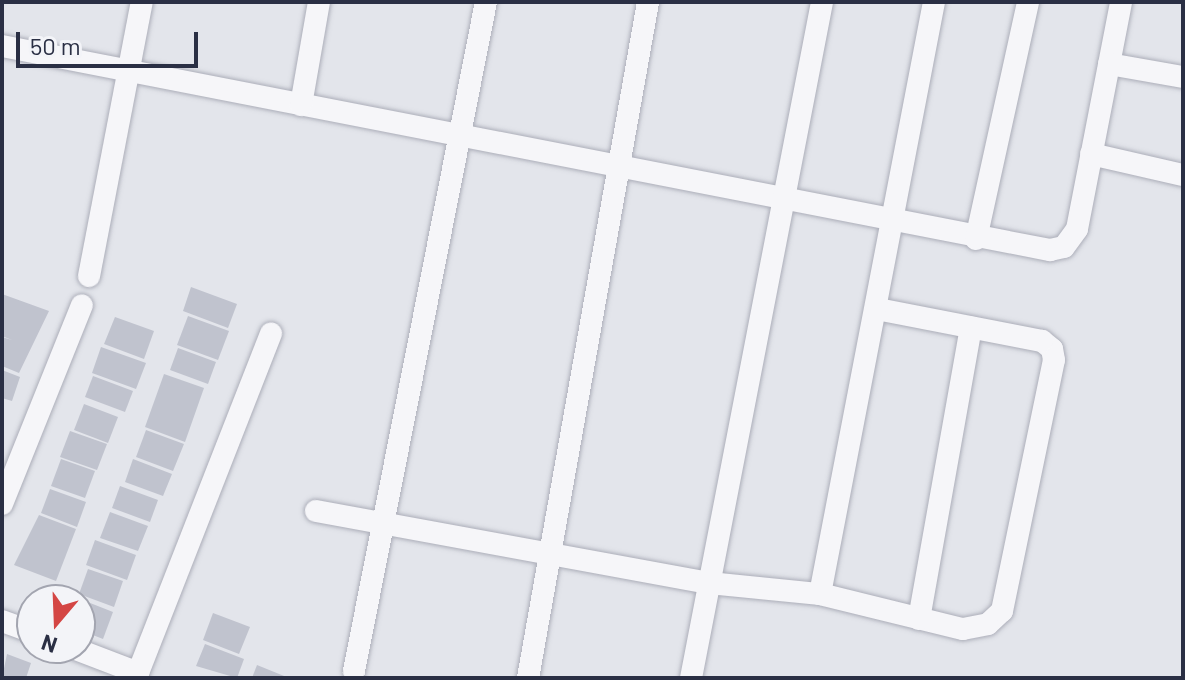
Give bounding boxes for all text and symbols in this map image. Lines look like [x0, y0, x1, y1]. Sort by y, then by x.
scale bar [20, 16, 202, 66]
text: 50 m [30, 31, 81, 60]
north arrow [16, 584, 96, 664]
text: N [38, 630, 60, 659]

